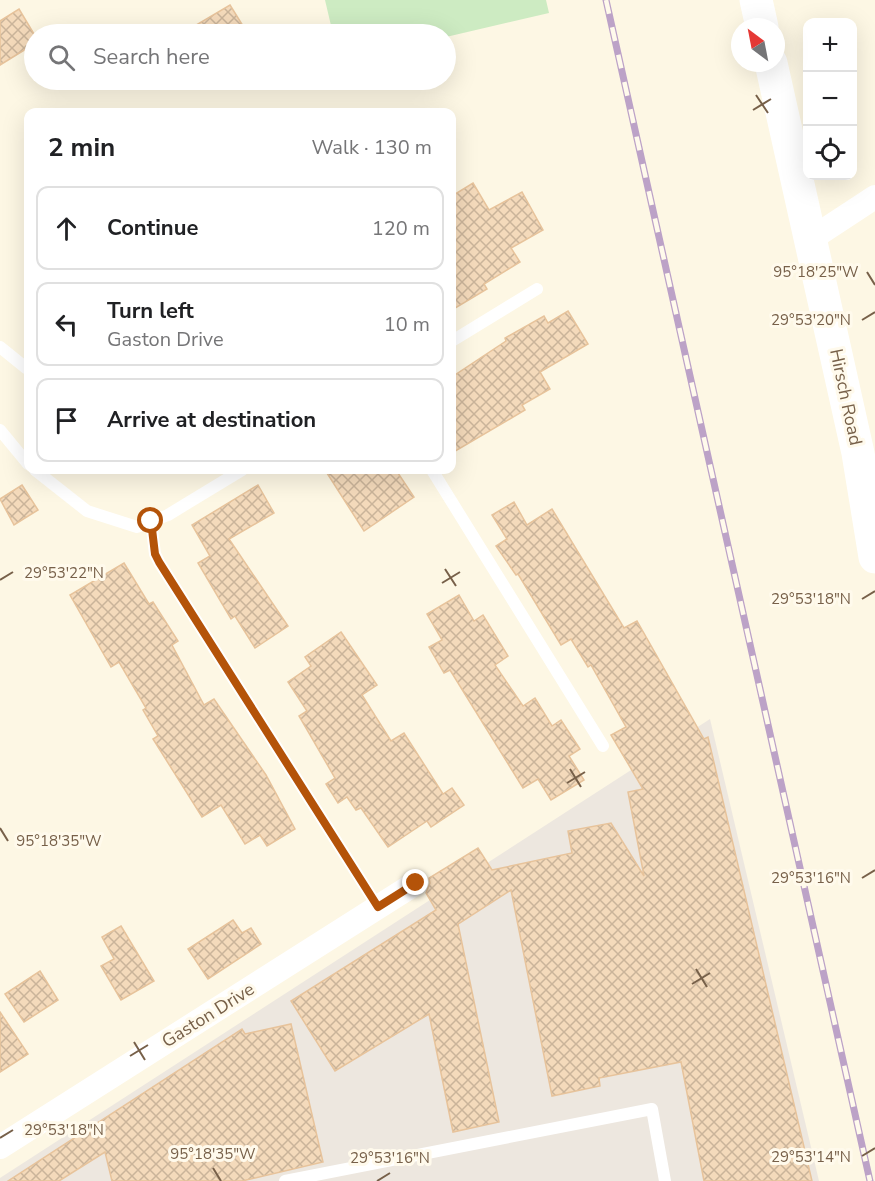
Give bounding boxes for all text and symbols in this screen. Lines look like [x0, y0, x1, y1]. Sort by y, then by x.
north arrow [731, 18, 785, 72]
map controls [803, 18, 857, 180]
button: + [803, 18, 857, 72]
search box [24, 24, 456, 90]
icon: search [45, 41, 78, 74]
text: Search here [93, 42, 210, 72]
button: − [803, 72, 857, 126]
button: locate [803, 126, 857, 180]
text: 2 min [48, 130, 115, 165]
text: Walk · 130 m [312, 134, 432, 161]
icon: ahead [50, 212, 83, 245]
text: Continue [107, 213, 198, 243]
text: 120 m [372, 215, 430, 242]
text: 95°18'25"W [773, 262, 859, 282]
text: Turn left [107, 296, 194, 326]
icon: left [50, 308, 83, 341]
text: 29°53'20"N [771, 310, 851, 330]
text: 10 m [384, 311, 430, 338]
text: Gaston Drive [107, 326, 224, 353]
street label: Hirsch Road [824, 347, 868, 447]
icon: arrive [50, 404, 83, 437]
text: Arrive at destination [107, 405, 316, 435]
route start [137, 507, 163, 533]
text: 29°53'22"N [24, 563, 104, 583]
text: 29°53'18"N [771, 589, 851, 609]
text: 95°18'35"W [16, 831, 102, 851]
text: 29°53'16"N [771, 868, 851, 888]
route end [402, 869, 428, 895]
street label: Gaston Drive [157, 977, 259, 1053]
text: 29°53'18"N [24, 1120, 104, 1140]
text: 95°18'35"W [170, 1144, 256, 1164]
text: 29°53'14"N [771, 1147, 851, 1167]
text: 29°53'16"N [350, 1148, 430, 1168]

